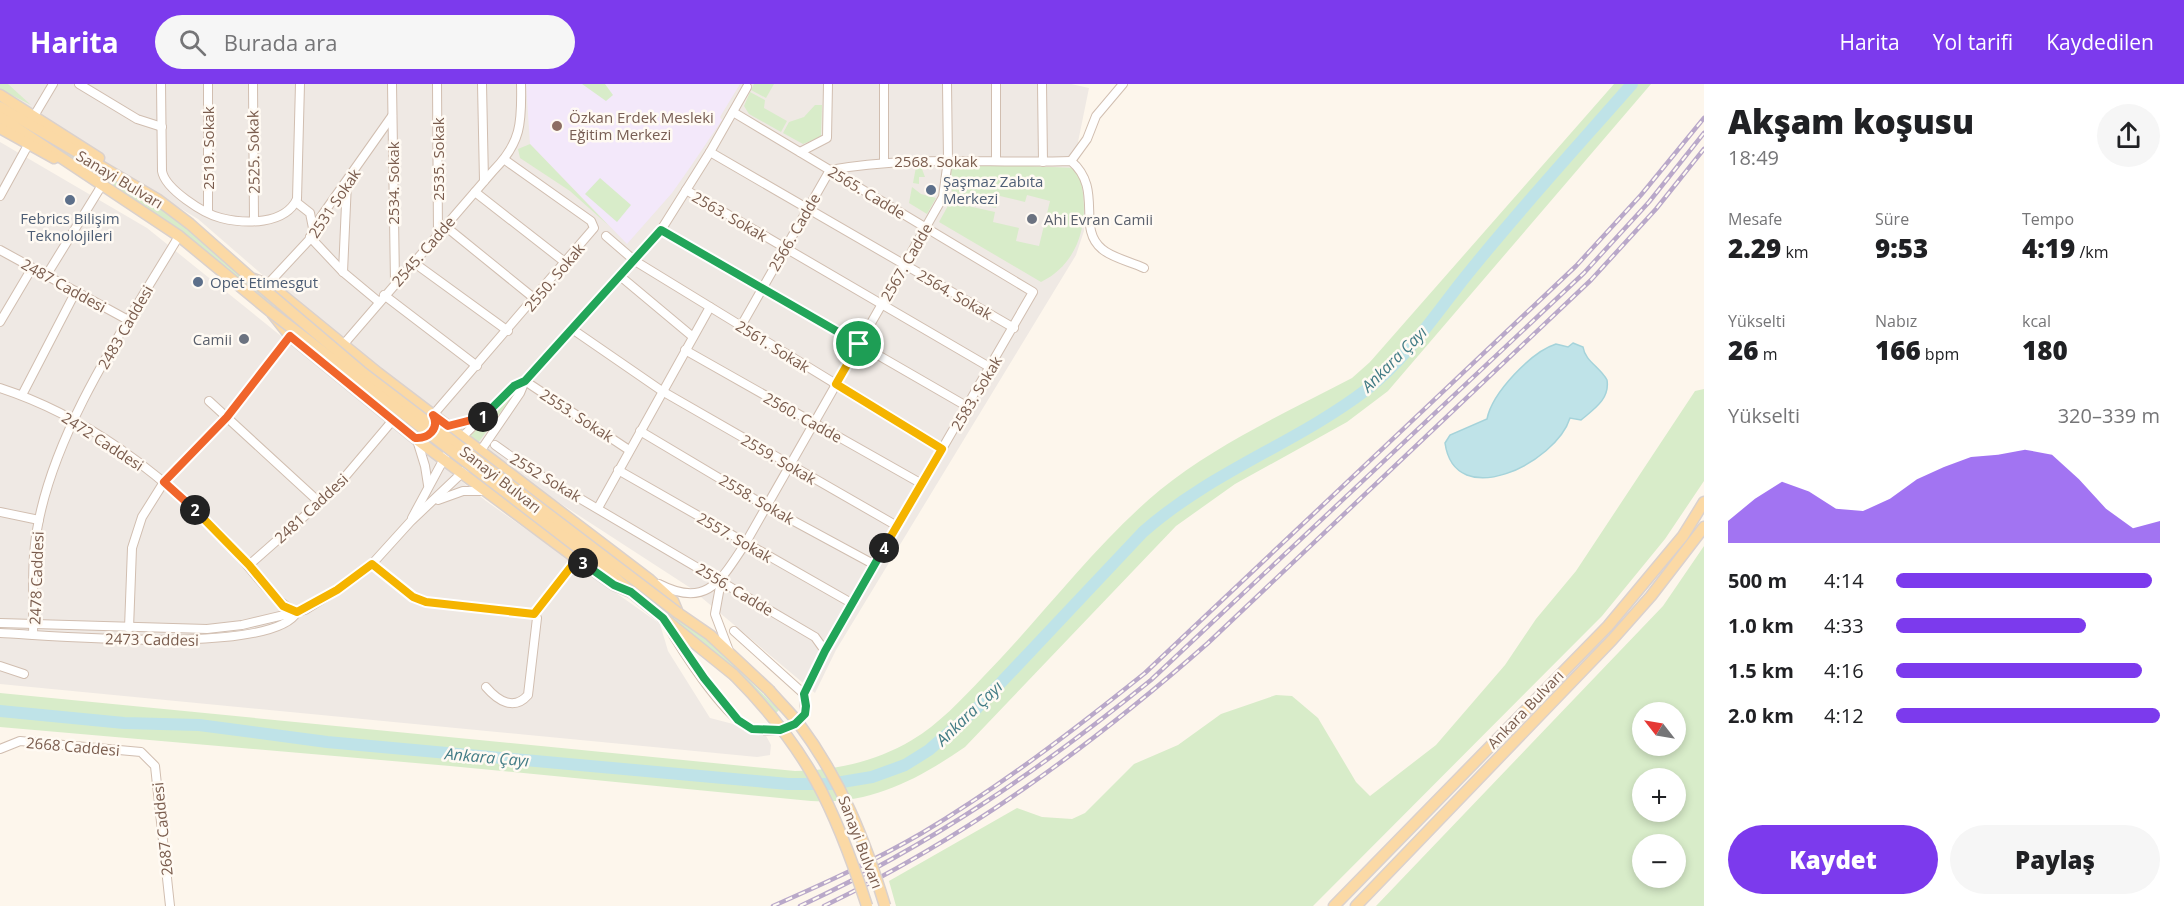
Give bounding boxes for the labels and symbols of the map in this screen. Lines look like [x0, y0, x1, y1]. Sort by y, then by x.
street label: 2519. Sokak [198, 106, 218, 190]
place label: Özkan Erdek Mesleki Eğitim Merkezi [569, 107, 714, 144]
street label: 2525. Sokak [242, 110, 264, 194]
street label: 2535. Sokak [428, 117, 448, 201]
marker: Özkan Erdek Mesleki Eğitim Merkezi [550, 119, 564, 133]
street label: 2534. Sokak [383, 141, 403, 225]
street label: Sanayi Bulvarı [73, 145, 167, 213]
street label: 2568. Sokak [894, 151, 978, 171]
street label: 2565. Cadde [825, 161, 909, 223]
street label: 2531 Sokak [303, 164, 365, 242]
place label: Şaşmaz Zabıta Merkezi [943, 171, 1043, 208]
marker: Şaşmaz Zabıta Merkezi [924, 183, 938, 197]
street label: 2563. Sokak [689, 186, 771, 246]
street label: 2566. Cadde [764, 189, 824, 275]
marker: Febrics Bilişim Teknolojileri [63, 193, 77, 207]
place label: Febrics Bilişim Teknolojileri [20, 208, 120, 245]
place label: Ahi Evran Camii [1044, 209, 1153, 229]
street label: 2545. Cadde [387, 212, 459, 290]
marker: Ahi Evran Camii [1025, 212, 1039, 226]
street label: 2567. Cadde [876, 219, 936, 305]
street label: 2550. Sokak [520, 239, 589, 315]
street label: 2487 Caddesi [18, 254, 110, 316]
street label: 2564. Sokak [914, 264, 996, 324]
place label: Opet Etimesgut [210, 272, 318, 292]
marker: Opet Etimesgut [191, 275, 205, 289]
street label: 2483 Caddesi [93, 281, 157, 373]
street label: 2561. Sokak [732, 315, 814, 377]
pin [833, 318, 884, 369]
water label: Ankara Çayı [1356, 321, 1432, 397]
place label: Camii [193, 329, 232, 349]
marker: Camii [237, 332, 251, 346]
street label: 2583. Sokak [946, 352, 1006, 434]
street label: 2553. Sokak [537, 384, 618, 446]
street label: 2560. Cadde [760, 387, 846, 447]
pin: 1 [468, 402, 498, 432]
street label: 2472 Caddesi [58, 407, 148, 475]
street label: 2559. Sokak [738, 429, 820, 489]
street label: Sanayi Bulvarı [456, 441, 546, 517]
street label: 2552 Sokak [507, 448, 585, 506]
street label: 2481 Caddesi [270, 469, 352, 547]
street label: 2558. Sokak [716, 469, 798, 529]
pin: 2 [180, 495, 210, 525]
street label: 2557. Sokak [694, 507, 776, 567]
street label: 2478 Caddesi [24, 531, 48, 625]
pin: 4 [869, 533, 899, 563]
pin: 3 [568, 548, 598, 578]
street label: 2556. Cadde [693, 558, 777, 620]
street label: 2473 Caddesi [105, 628, 199, 650]
street label: Ankara Bulvarı [1482, 665, 1568, 753]
water label: Ankara Çayı [930, 676, 1007, 751]
north arrow [1632, 702, 1686, 756]
street label: 2668 Caddesi [25, 732, 121, 760]
water label: Ankara Çayı [443, 742, 530, 772]
street label: 2687 Caddesi [147, 781, 177, 877]
street label: Sanayi Bulvarı [834, 793, 888, 891]

